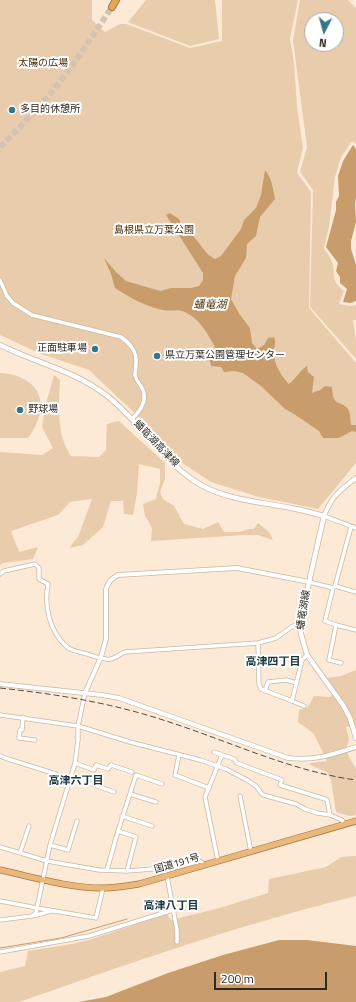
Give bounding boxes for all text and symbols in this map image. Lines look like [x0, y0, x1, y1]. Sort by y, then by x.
north arrow [304, 12, 344, 52]
text: N [318, 35, 327, 51]
park label: 太陽の広場 [18, 58, 68, 70]
place label: 多目的休憩所 [20, 104, 80, 116]
marker: 多目的休憩所 [7, 105, 17, 115]
park label: 島根県立万葉公園 [114, 225, 194, 237]
water label: 蟠竜湖 [194, 298, 226, 312]
place label: 正面駐車場 [37, 343, 87, 355]
marker: 正面駐車場 [90, 344, 100, 354]
place label: 県立万葉公園管理センター [165, 350, 285, 362]
marker: 県立万葉公園管理センター [152, 351, 162, 361]
place label: 野球場 [28, 404, 58, 416]
marker: 野球場 [15, 405, 25, 415]
street label: 蟠竜湖高津線 [131, 418, 181, 470]
street label: 蟠竜湖線 [295, 589, 313, 631]
district label: 高津四丁目 [246, 655, 300, 669]
district label: 高津六丁目 [49, 774, 103, 788]
street label: 国道191号 [153, 852, 201, 876]
district label: 高津八丁目 [144, 899, 198, 913]
scale bar [216, 964, 329, 990]
text: 200 m [221, 969, 254, 988]

